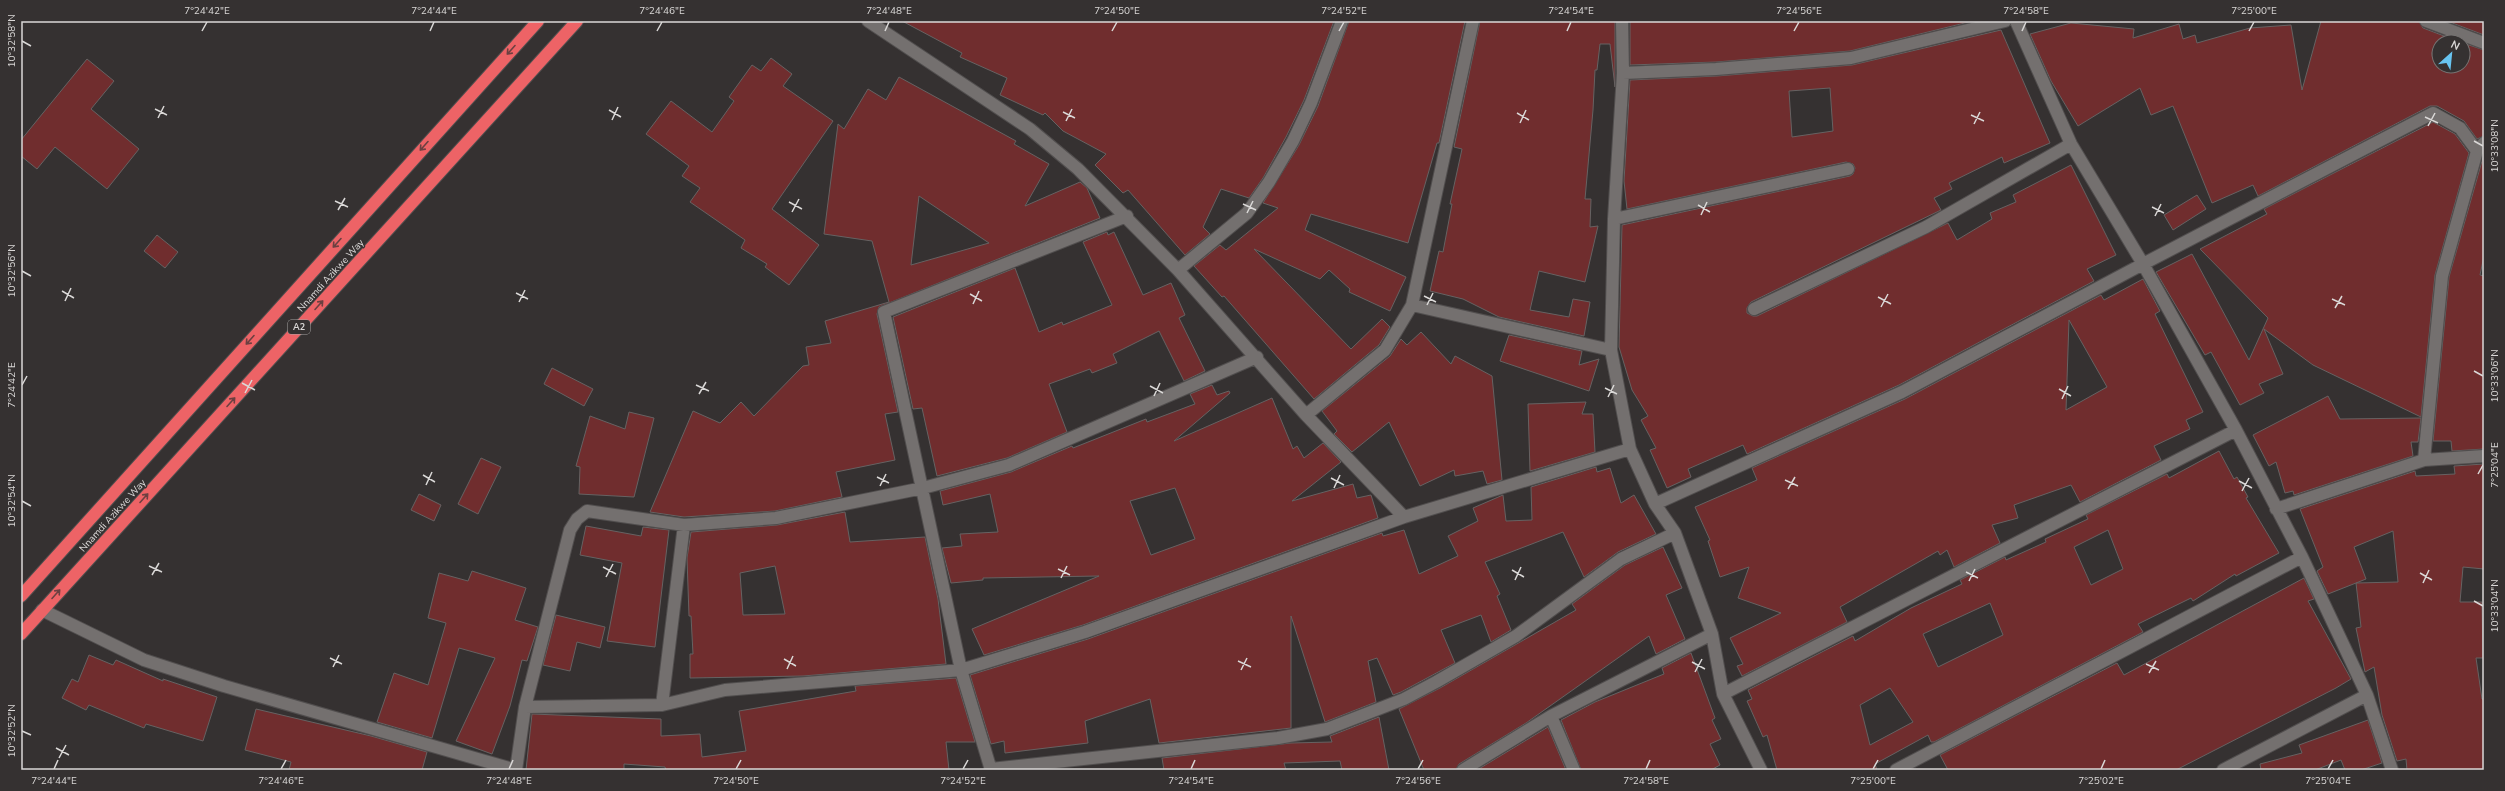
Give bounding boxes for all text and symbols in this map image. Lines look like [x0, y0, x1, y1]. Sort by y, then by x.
text: 7°24'42"E [184, 4, 230, 18]
text: 7°24'44"E [411, 4, 457, 18]
text: 7°24'46"E [639, 4, 685, 18]
text: 7°24'48"E [866, 4, 912, 18]
text: 7°24'50"E [1094, 4, 1140, 18]
text: 7°24'52"E [1321, 4, 1367, 18]
text: 7°24'54"E [1548, 4, 1594, 18]
text: 7°24'56"E [1776, 4, 1822, 18]
text: 7°24'58"E [2003, 4, 2049, 18]
text: 7°25'00"E [2231, 4, 2277, 18]
text: 10°32'58"N [5, 14, 19, 68]
north arrow [2431, 34, 2471, 74]
text: N [2448, 37, 2462, 54]
one-way arrow [507, 45, 516, 55]
text: 10°33'08"N [2488, 119, 2502, 173]
one-way arrow [420, 141, 429, 152]
street label: Nnamdi Azikwe Way [294, 236, 368, 315]
one-way arrow [333, 238, 342, 248]
text: 10°32'56"N [5, 244, 19, 298]
one-way arrow [314, 300, 323, 311]
road number: A2 [288, 320, 310, 334]
one-way arrow [246, 334, 255, 345]
text: 10°33'06"N [2488, 349, 2502, 403]
text: 7°24'42"E [5, 362, 19, 408]
one-way arrow [226, 397, 236, 407]
text: 7°25'04"E [2488, 442, 2502, 488]
text: 10°32'54"N [5, 474, 19, 528]
street label: Nnamdi Azikwe Way [76, 476, 150, 555]
one-way arrow [139, 493, 148, 503]
text: 10°33'04"N [2488, 579, 2502, 633]
one-way arrow [52, 589, 61, 599]
text: 10°32'52"N [5, 704, 19, 758]
text: 7°24'44"E [31, 774, 77, 788]
text: 7°24'46"E [258, 774, 304, 788]
text: 7°24'48"E [486, 774, 532, 788]
text: 7°24'50"E [713, 774, 759, 788]
text: 7°24'52"E [940, 774, 986, 788]
text: 7°24'54"E [1168, 774, 1214, 788]
text: 7°24'56"E [1395, 774, 1441, 788]
text: 7°24'58"E [1623, 774, 1669, 788]
text: 7°25'00"E [1850, 774, 1896, 788]
text: 7°25'02"E [2078, 774, 2124, 788]
text: 7°25'04"E [2305, 774, 2351, 788]

